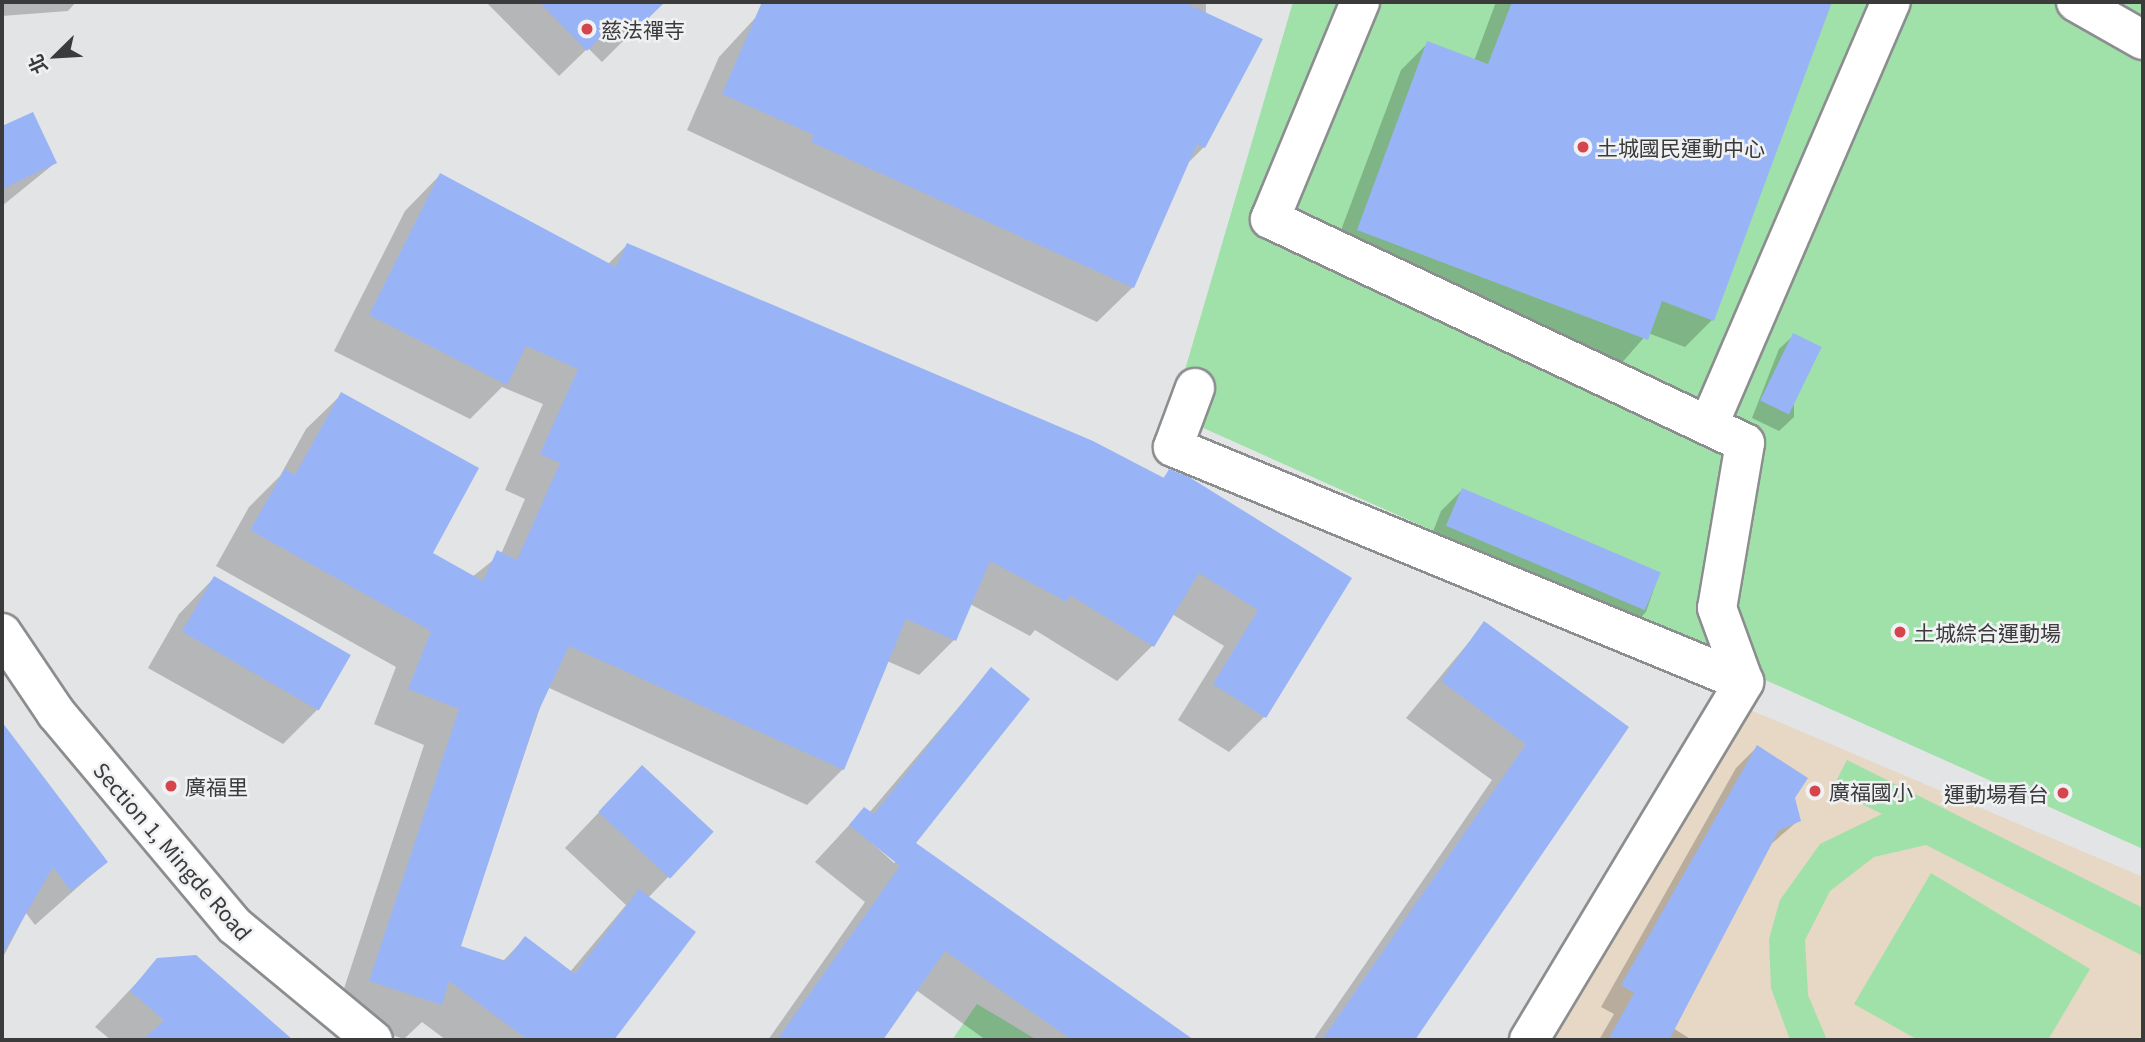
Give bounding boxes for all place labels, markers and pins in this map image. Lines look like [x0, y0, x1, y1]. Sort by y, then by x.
place label: 慈法禪寺 [601, 16, 685, 42]
marker: 慈法禪寺 [579, 21, 595, 37]
place label: 土城國民運動中心 [1597, 134, 1765, 160]
marker: 土城國民運動中心 [1575, 139, 1591, 155]
place label: 土城綜合運動場 [1914, 619, 2061, 645]
marker: 土城綜合運動場 [1892, 624, 1908, 640]
place label: 廣福里 [185, 773, 248, 799]
marker: 廣福里 [163, 778, 179, 794]
place label: 廣福國小 [1829, 778, 1913, 804]
place label: 運動場看台 [1944, 780, 2049, 806]
marker: 廣福國小 [1807, 783, 1823, 799]
marker: 運動場看台 [2055, 785, 2071, 801]

